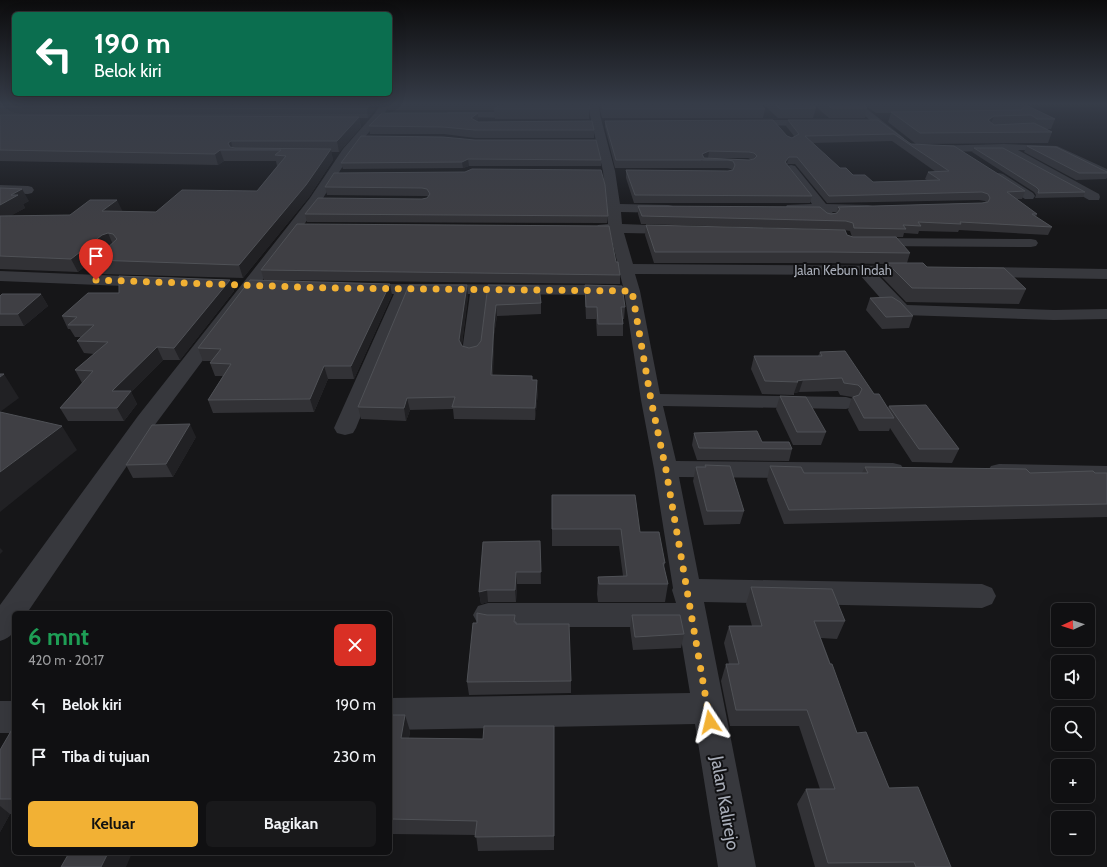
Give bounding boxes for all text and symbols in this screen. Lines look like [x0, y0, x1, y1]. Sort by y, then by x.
text: 190 m [94, 26, 170, 60]
icon: left [28, 28, 80, 80]
text: Belok kiri [94, 60, 162, 82]
pin [79, 239, 113, 280]
icon: arrive [85, 245, 107, 267]
street label: Jalan Kebun Indah [793, 262, 892, 278]
north arrow [1051, 603, 1095, 647]
map controls [1051, 603, 1095, 855]
text: 6 mnt [28, 622, 89, 651]
button: close [334, 624, 376, 666]
text: 420 m · 20:17 [28, 652, 104, 668]
button: sound [1051, 655, 1095, 699]
icon: left [28, 694, 50, 716]
text: Belok kiri [62, 696, 122, 714]
text: 190 m [336, 696, 376, 714]
position arrow [689, 701, 731, 743]
button: search [1051, 707, 1095, 751]
icon: arrive [28, 746, 50, 768]
text: Tiba di tujuan [62, 748, 150, 766]
text: 230 m [333, 748, 376, 766]
street label: Jalan Kalirejo [706, 753, 744, 852]
button: + [1051, 759, 1095, 803]
button: Keluar [28, 801, 198, 847]
button: Bagikan [206, 801, 376, 847]
button: − [1051, 811, 1095, 855]

